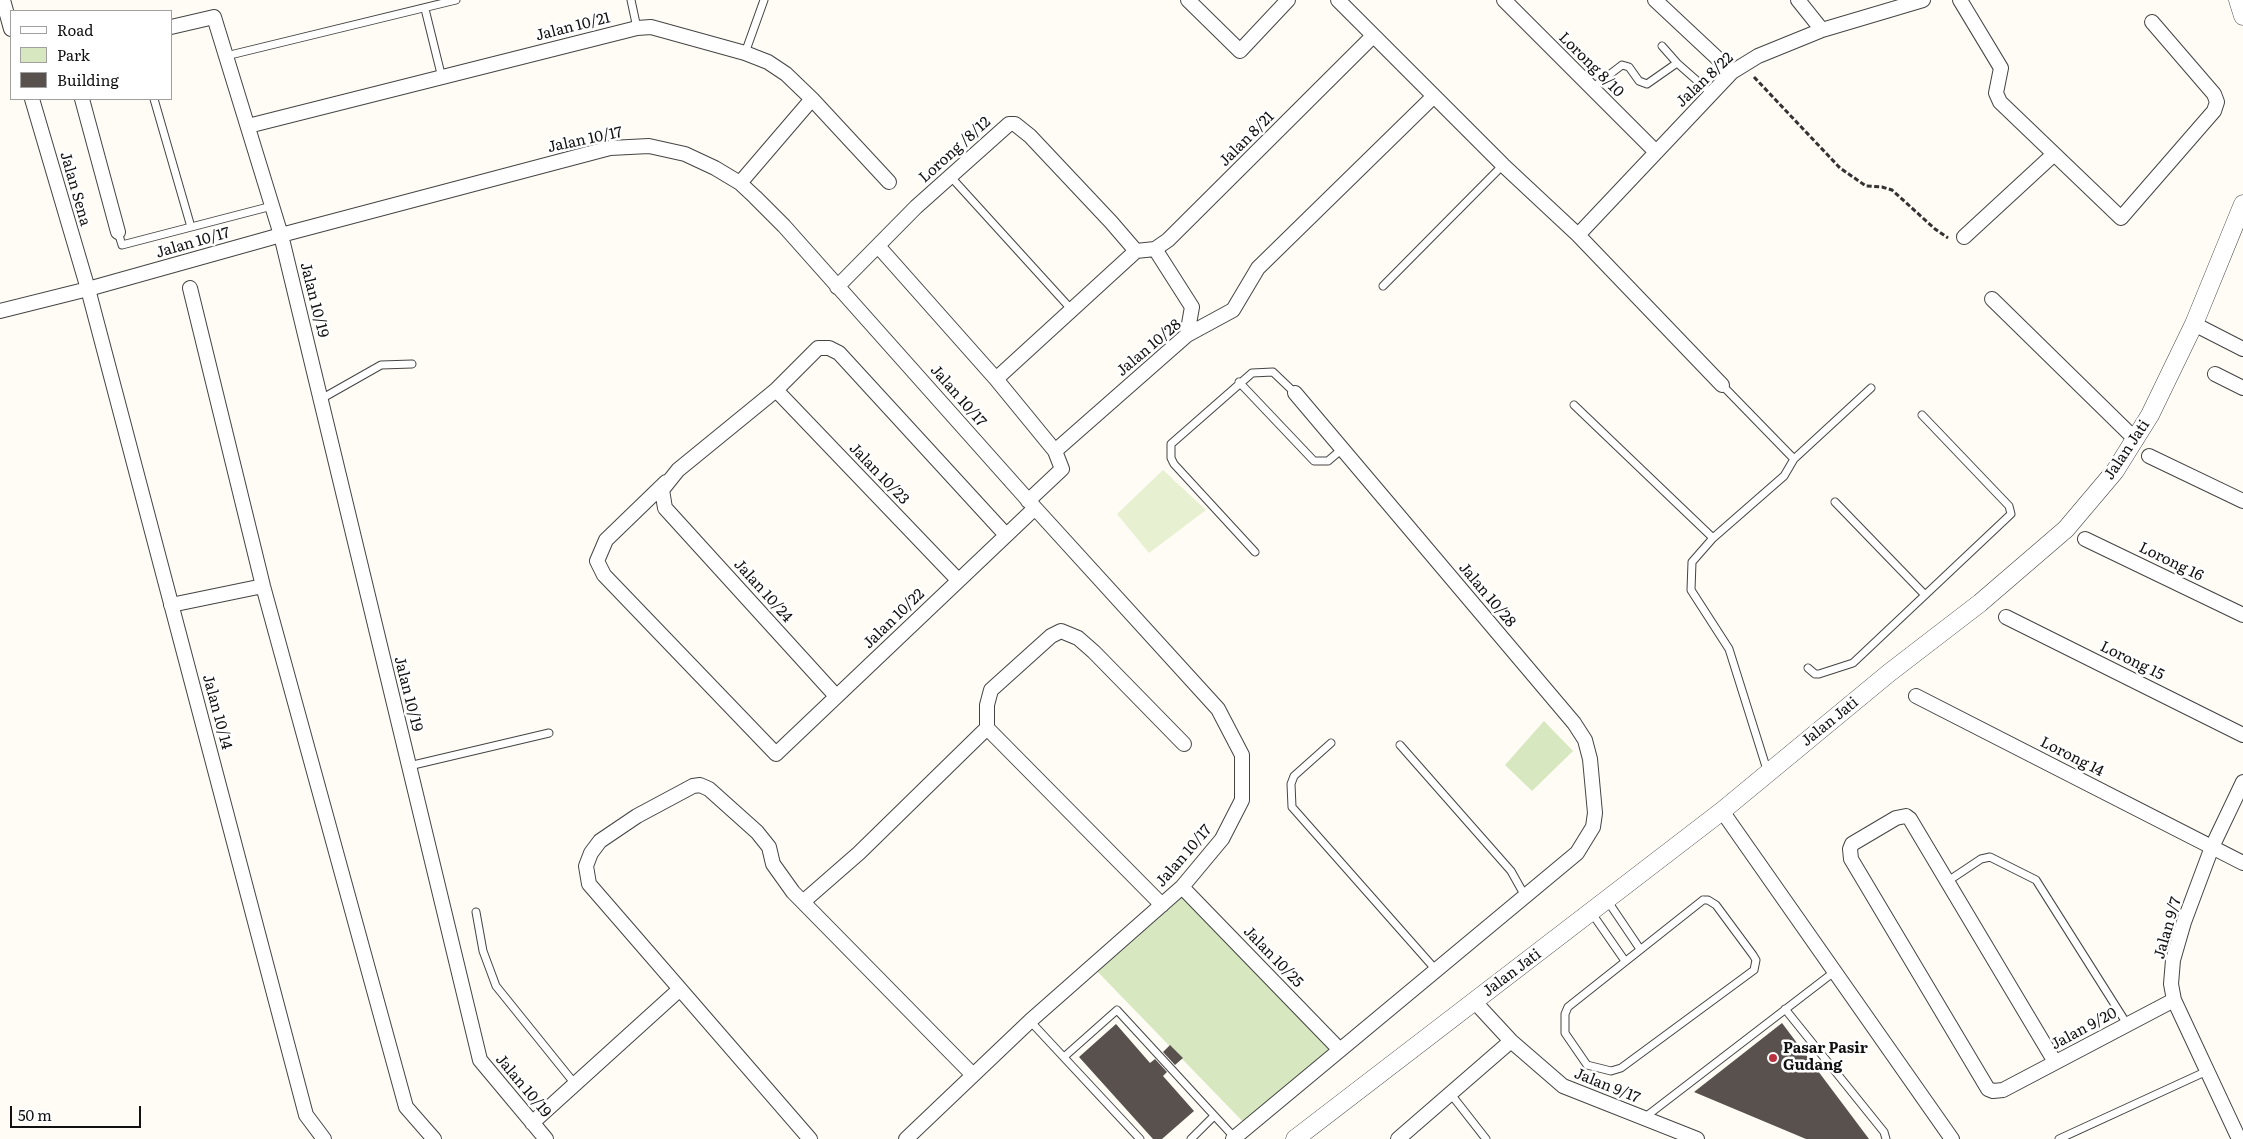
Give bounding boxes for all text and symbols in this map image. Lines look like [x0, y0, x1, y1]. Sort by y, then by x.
street label: Jalan 10/21 [534, 9, 612, 45]
legend [10, 10, 172, 100]
text: Road [57, 18, 93, 41]
street label: Lorong 8/10 [1555, 29, 1627, 101]
text: Park [57, 43, 90, 66]
street label: Jalan 8/22 [1673, 49, 1737, 111]
text: Building [57, 68, 119, 91]
street label: Jalan 8/21 [1216, 108, 1278, 170]
street label: Lorong /8/12 [916, 113, 994, 187]
street label: Jalan 10/17 [546, 123, 624, 157]
street label: Jalan Sena [56, 150, 94, 228]
street label: Jalan 10/17 [154, 224, 232, 262]
street label: Jalan 10/19 [296, 261, 332, 339]
street label: Jalan 10/28 [1113, 316, 1185, 380]
street label: Jalan 10/17 [926, 361, 990, 431]
street label: Jalan Jati [2100, 417, 2154, 483]
street label: Jalan 10/23 [845, 439, 913, 509]
street label: Lorong 16 [2136, 539, 2206, 585]
street label: Jalan 10/24 [730, 556, 796, 626]
street label: Jalan 10/28 [1455, 559, 1519, 631]
street label: Jalan 10/22 [860, 585, 928, 653]
street label: Lorong 15 [2097, 638, 2167, 684]
street label: Jalan 10/19 [390, 655, 426, 733]
street label: Jalan 10/14 [198, 673, 236, 751]
street label: Jalan Jati [1798, 694, 1862, 750]
street label: Lorong 14 [2037, 733, 2107, 781]
street label: Jalan 10/17 [1152, 821, 1216, 891]
street label: Jalan 9/7 [2151, 895, 2185, 961]
street label: Jalan 10/25 [1239, 923, 1307, 991]
street label: Jalan Jati [1479, 945, 1545, 1001]
street label: Jalan 9/20 [2048, 1004, 2120, 1054]
place label: Pasar Pasir Gudang [1783, 1040, 1868, 1075]
street label: Jalan 10/19 [491, 1051, 555, 1121]
marker: Pasar Pasir Gudang [1767, 1052, 1779, 1064]
street label: Jalan 9/17 [1572, 1065, 1642, 1107]
scale bar [12, 1096, 144, 1128]
text: 50 m [18, 1103, 52, 1126]

